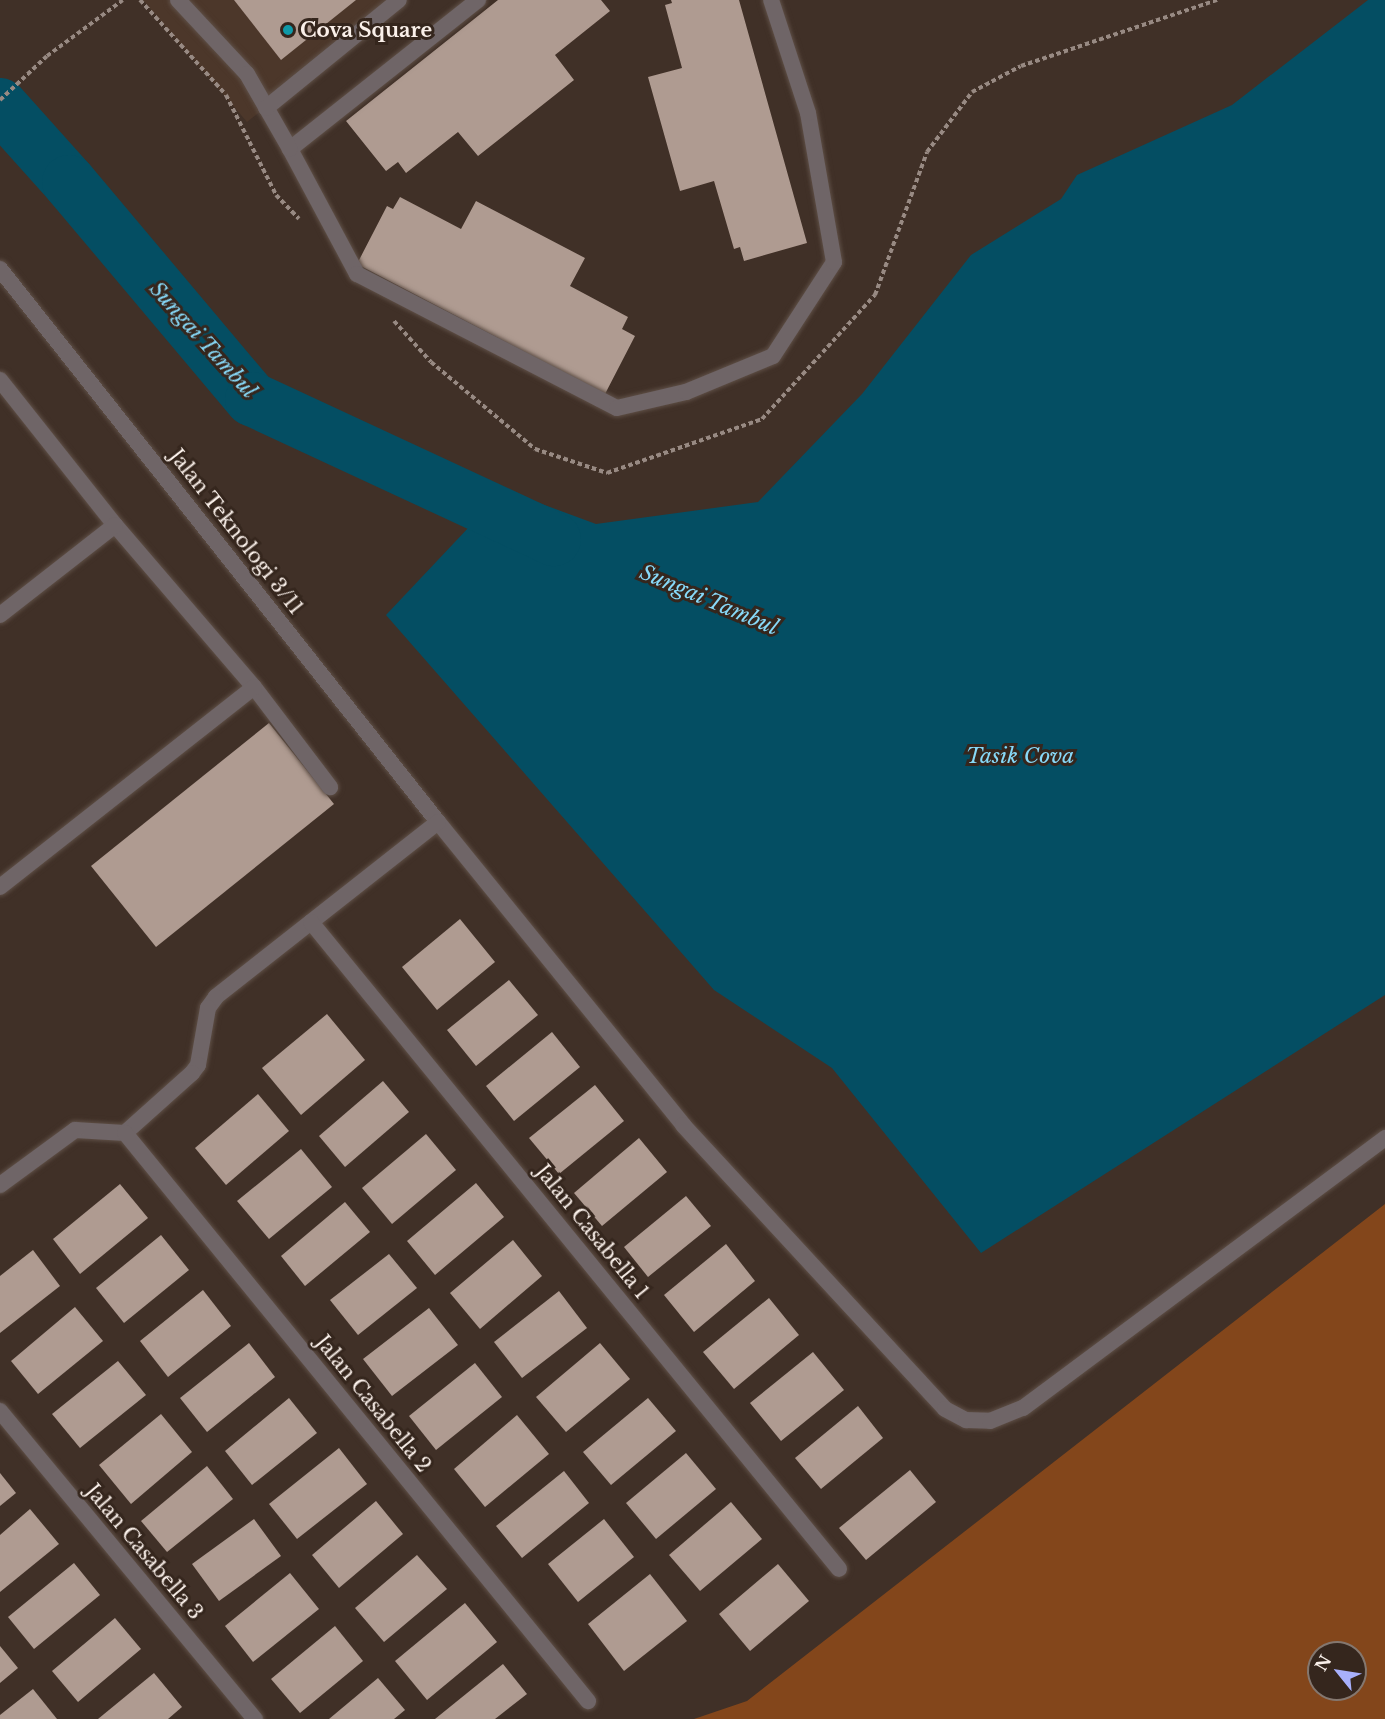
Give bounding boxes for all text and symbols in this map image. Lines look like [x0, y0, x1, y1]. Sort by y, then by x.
place label: Cova Square [300, 18, 432, 42]
marker: Cova Square [281, 23, 295, 37]
water label: Sungai Tambul [144, 276, 262, 404]
street label: Jalan Teknologi 3/11 [164, 444, 308, 620]
water label: Sungai Tambul [635, 559, 783, 641]
water label: Tasik Cova [966, 743, 1074, 769]
street label: Jalan Casabella 1 [530, 1160, 654, 1304]
street label: Jalan Casabella 2 [310, 1331, 436, 1477]
street label: Jalan Casabella 3 [80, 1479, 208, 1625]
north arrow [1307, 1641, 1367, 1701]
text: N [1311, 1651, 1336, 1675]

